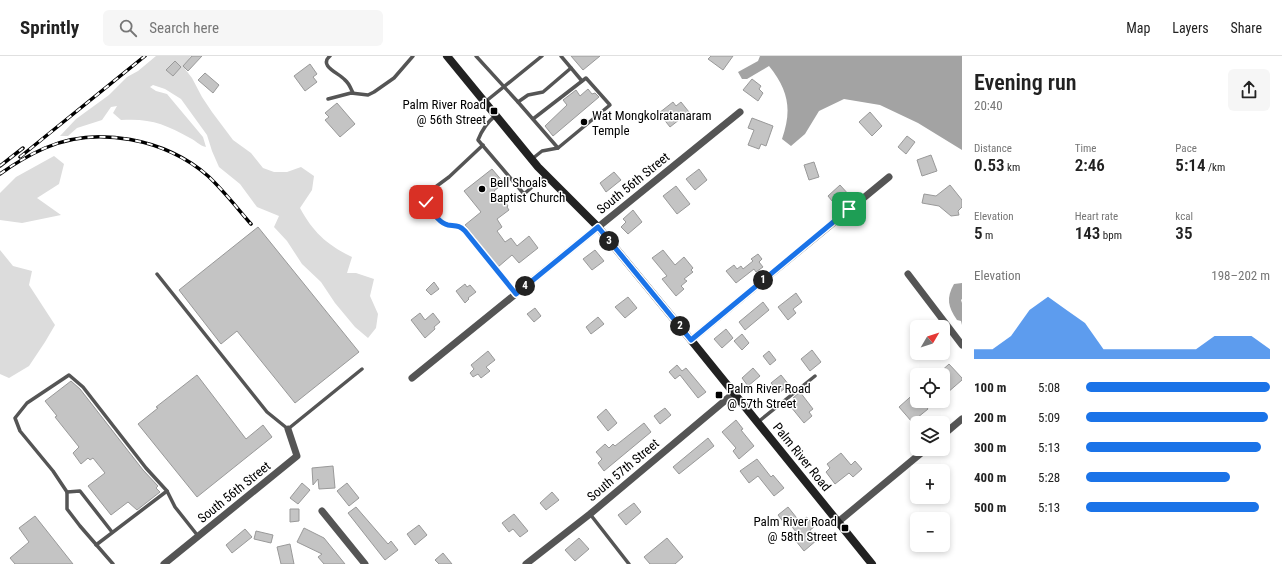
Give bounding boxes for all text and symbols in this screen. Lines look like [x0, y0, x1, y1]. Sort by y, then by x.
search box [103, 10, 383, 46]
text: Sprintly [20, 16, 79, 39]
icon: search [117, 17, 139, 39]
text: Search here [149, 19, 219, 37]
text: Map [1126, 20, 1150, 36]
text: Layers [1172, 20, 1209, 36]
text: Share [1231, 20, 1262, 36]
button: share [1228, 69, 1270, 111]
text: Evening run [974, 70, 1076, 95]
place label: Palm River Road @ 56th Street [402, 97, 486, 127]
text: 20:40 [974, 98, 1003, 113]
marker: Palm River Road @ 56th Street [489, 106, 499, 116]
place label: Wat Mongkolratanaram Temple [592, 108, 711, 138]
marker: Wat Mongkolratanaram Temple [579, 117, 589, 127]
text: Distance [974, 142, 1012, 155]
text: Time [1075, 142, 1096, 155]
text: Pace [1175, 142, 1197, 155]
street label: South 56th Street [594, 149, 672, 217]
text: 0.53 [974, 155, 1005, 175]
text: 2:46 [1075, 155, 1105, 175]
text: 5:14 [1175, 155, 1205, 175]
text: km [1005, 161, 1020, 174]
text: /km [1205, 161, 1225, 174]
place label: Bell Shoals Baptist Church [490, 175, 565, 205]
marker: Bell Shoals Baptist Church [477, 184, 487, 194]
pin [409, 185, 443, 219]
icon: check [415, 191, 437, 213]
pin [832, 192, 866, 226]
icon: arrive [838, 198, 860, 220]
text: Elevation [974, 210, 1014, 223]
text: Heart rate [1075, 210, 1118, 223]
text: kcal [1175, 210, 1193, 223]
text: 5 [974, 223, 983, 243]
text: 143 [1075, 223, 1100, 243]
text: 35 [1175, 223, 1192, 243]
text: m [983, 229, 993, 242]
text: bpm [1100, 229, 1122, 242]
pin: 3 [599, 231, 619, 251]
text: 3 [606, 234, 612, 247]
text: Elevation [974, 268, 1021, 283]
text: 198–202 m [1211, 268, 1270, 283]
pin: 1 [753, 270, 773, 290]
text: 1 [760, 273, 766, 286]
pin: 4 [515, 276, 535, 296]
text: 4 [522, 279, 528, 292]
pin: 2 [670, 316, 690, 336]
text: 2 [677, 319, 683, 332]
north arrow [910, 320, 950, 360]
map controls [910, 320, 950, 552]
button: locate [910, 368, 950, 408]
text: 100 m [974, 380, 1006, 395]
text: 5:08 [1038, 380, 1060, 395]
place label: Palm River Road @ 57th Street [727, 381, 811, 411]
marker: Palm River Road @ 57th Street [714, 390, 724, 400]
text: 200 m [974, 410, 1006, 425]
text: 5:09 [1038, 410, 1060, 425]
button: layers [910, 416, 950, 456]
street label: Palm River Road [770, 420, 834, 494]
street label: South 57th Street [584, 436, 662, 504]
text: 300 m [974, 440, 1006, 455]
text: 5:13 [1038, 440, 1060, 455]
street label: South 56th Street [195, 458, 273, 526]
button: + [910, 464, 950, 504]
text: 400 m [974, 470, 1006, 485]
text: 5:28 [1038, 470, 1060, 485]
text: 500 m [974, 500, 1006, 515]
text: 5:13 [1038, 500, 1060, 515]
button: − [910, 512, 950, 552]
place label: Palm River Road @ 58th Street [753, 514, 837, 544]
marker: Palm River Road @ 58th Street [840, 523, 850, 533]

